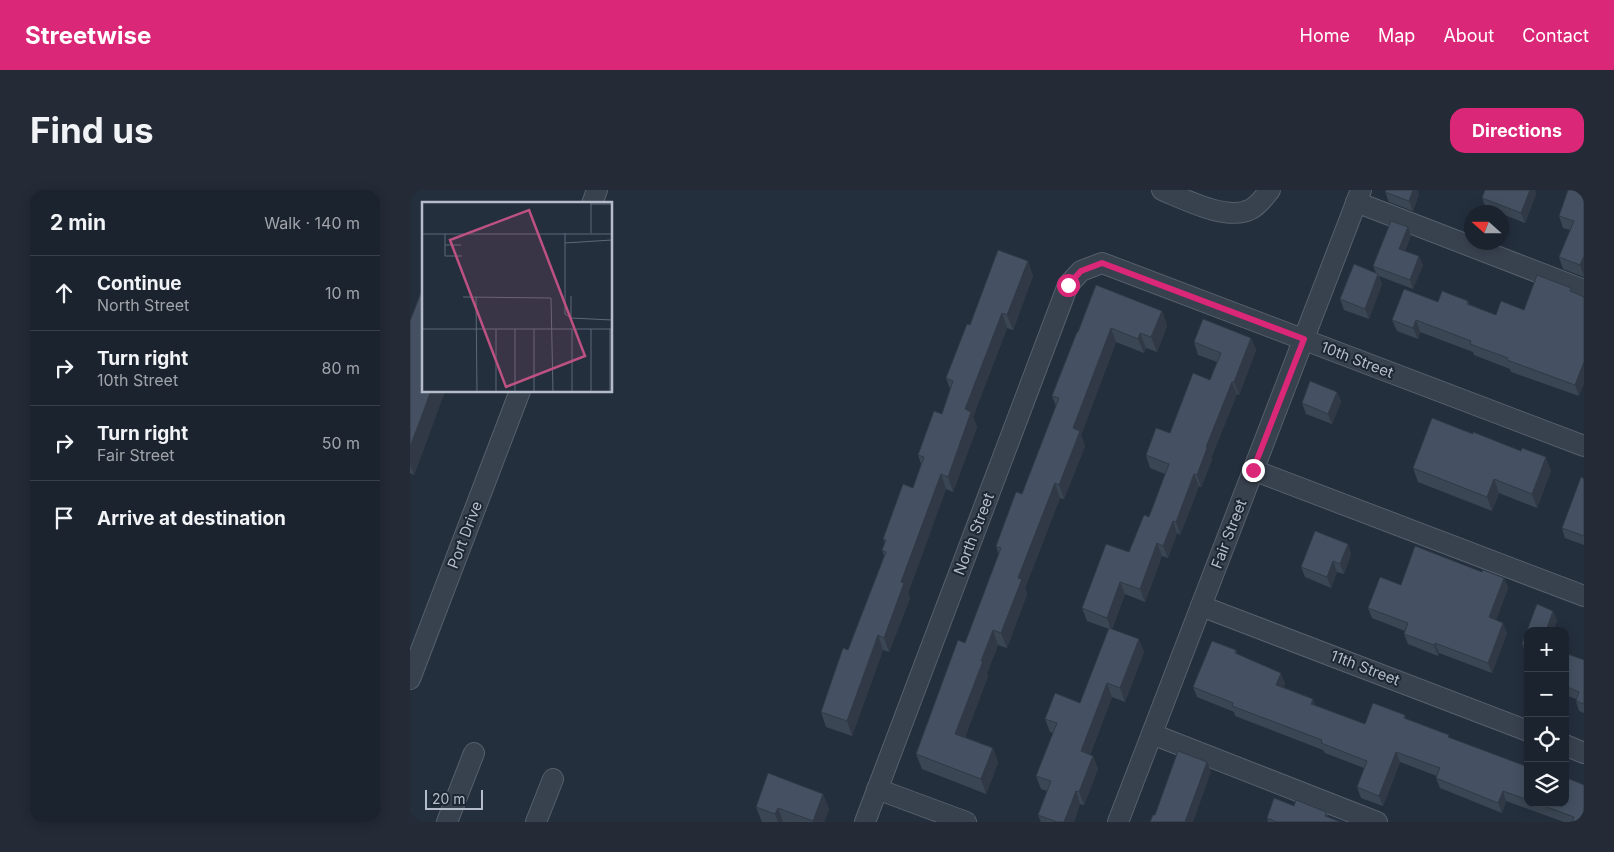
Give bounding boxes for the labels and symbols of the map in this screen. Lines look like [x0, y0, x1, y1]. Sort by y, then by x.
inset map [422, 202, 612, 392]
north arrow [1464, 205, 1509, 250]
route start [1057, 274, 1080, 297]
street label: 10th Street [1318, 337, 1396, 382]
route end [1242, 459, 1265, 482]
street label: North Street [949, 490, 998, 578]
street label: Fair Street [1207, 496, 1250, 571]
street label: Port Drive [443, 498, 486, 571]
street label: 11th Street [1328, 646, 1403, 689]
scale bar [425, 787, 482, 810]

